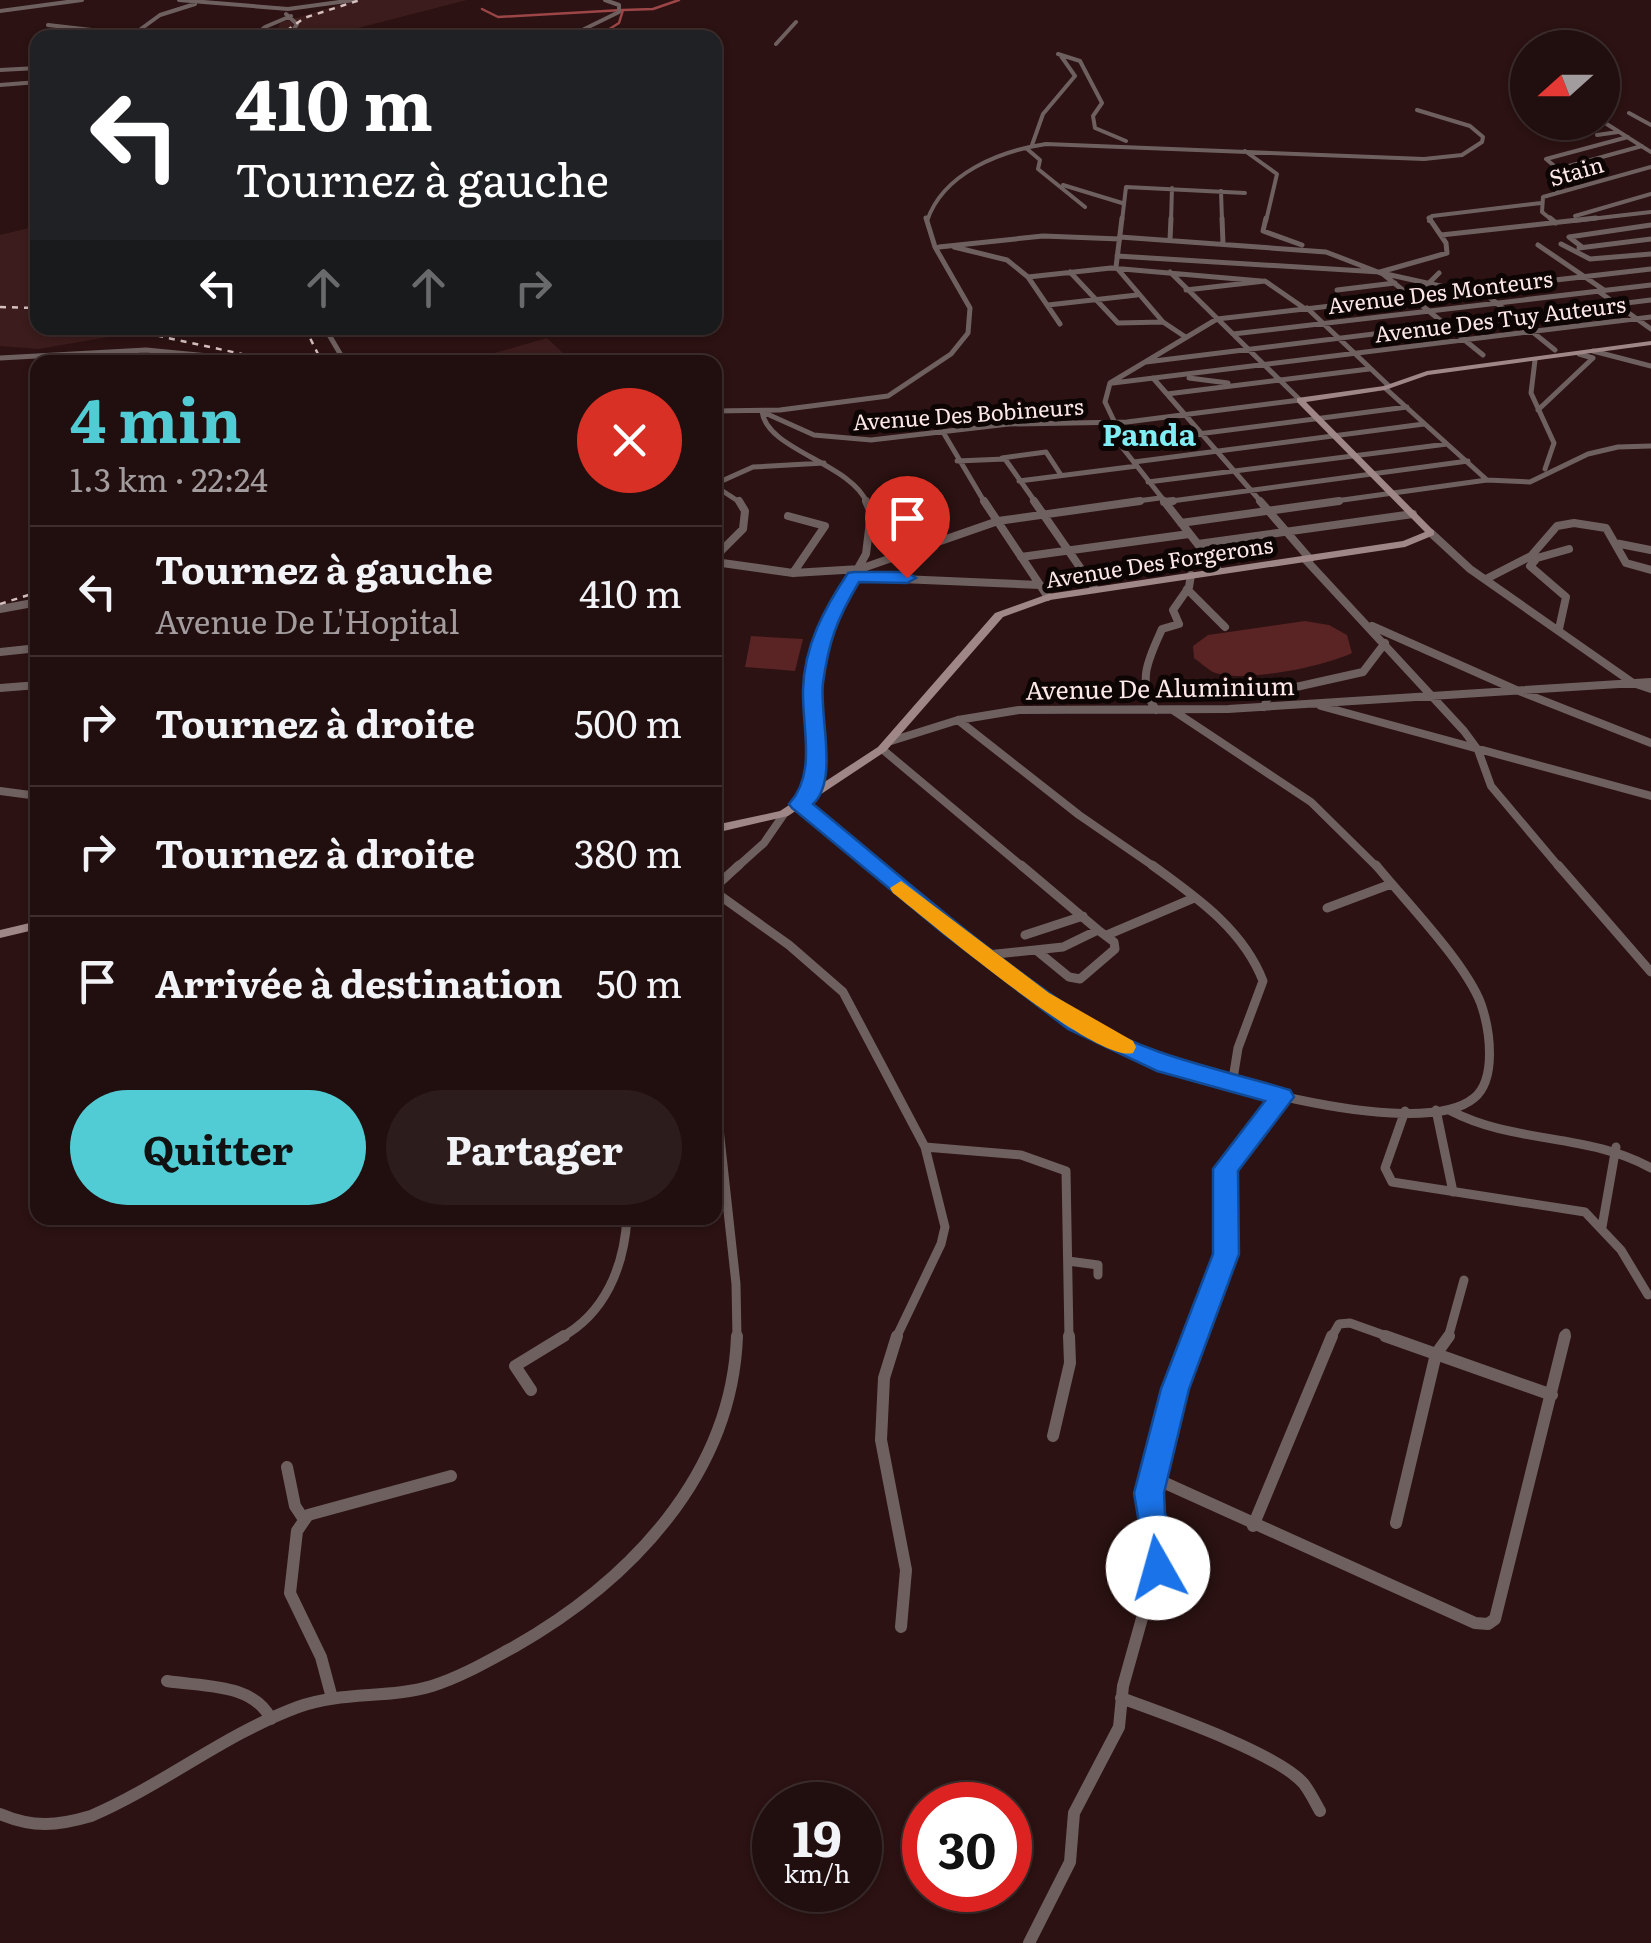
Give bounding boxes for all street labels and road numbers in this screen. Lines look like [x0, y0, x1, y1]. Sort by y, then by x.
street label: Stain [1545, 147, 1607, 193]
street label: Avenue Des Monteurs [1326, 261, 1554, 321]
street label: Avenue Des Tuy Auteurs [1372, 286, 1628, 350]
street label: Avenue Des Bobineurs [851, 388, 1085, 438]
street label: Avenue Des Forgerons [1043, 527, 1275, 595]
street label: Avenue De Aluminium [1025, 666, 1295, 708]

